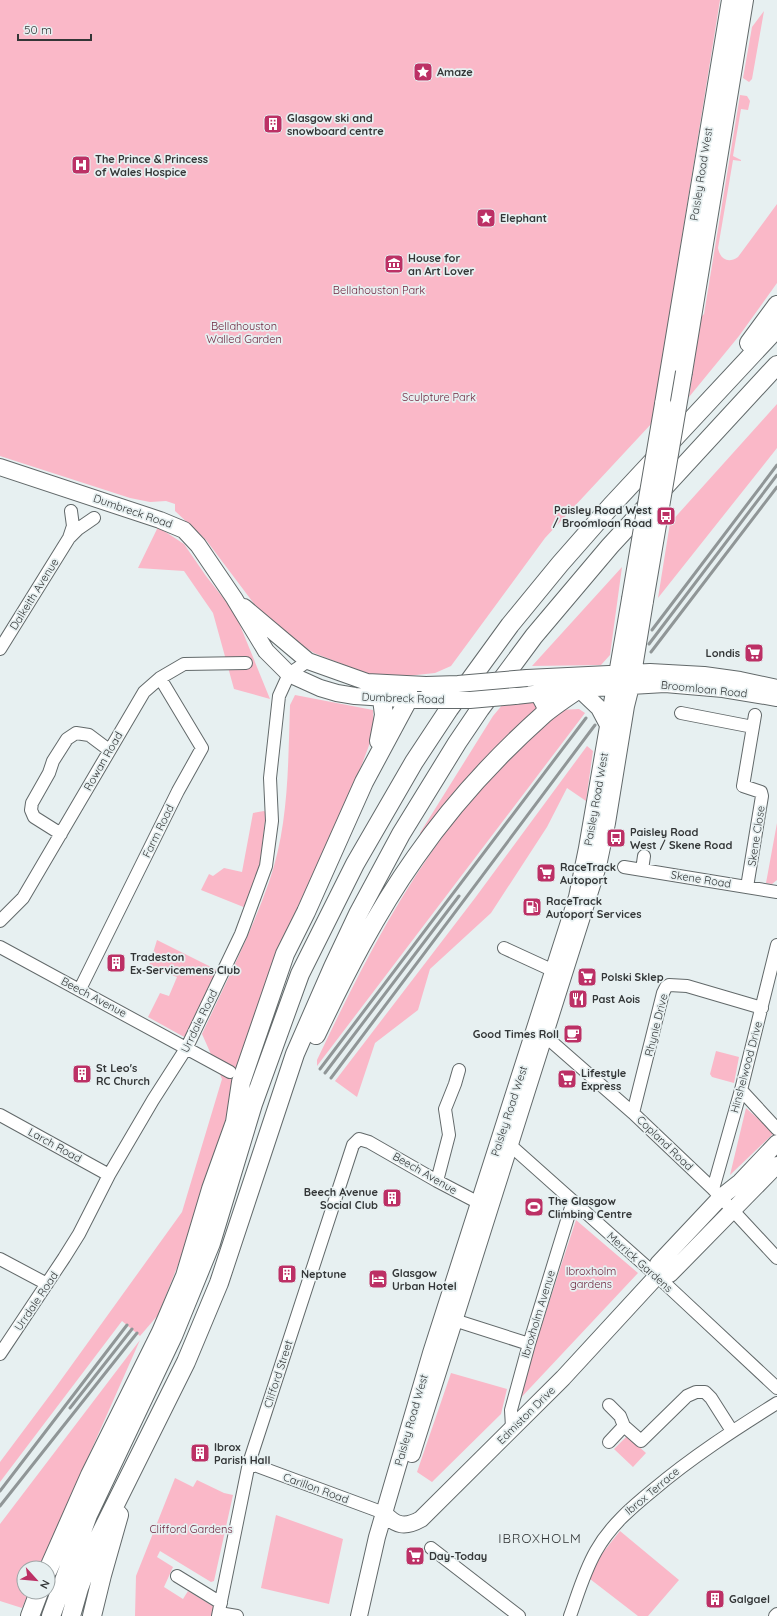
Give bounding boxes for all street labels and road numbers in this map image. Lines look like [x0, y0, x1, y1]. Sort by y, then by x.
street label: Paisley Road West [687, 126, 715, 222]
street label: Dumbreck Road [92, 491, 174, 531]
street label: Dalkeith Avenue [6, 556, 62, 632]
street label: Broomloan Road [660, 677, 748, 701]
street label: Dumbreck Road [361, 690, 445, 706]
street label: Rowan Road [81, 729, 125, 793]
street label: Paisley Road West [581, 751, 611, 847]
street label: Farm Road [139, 802, 177, 860]
street label: Skene Close [744, 805, 768, 867]
street label: Skene Road [670, 867, 732, 891]
street label: Beech Avenue [59, 974, 129, 1020]
street label: Urrdale Road [178, 987, 220, 1055]
street label: Rhynie Drive [641, 992, 671, 1058]
street label: Hinshelwood Drive [727, 1020, 765, 1114]
street label: Paisley Road West [488, 1064, 530, 1158]
street label: Copland Road [634, 1113, 696, 1173]
street label: Larch Road [26, 1125, 84, 1165]
street label: Beech Avenue [390, 1149, 460, 1197]
street label: Merrick Gardens [604, 1229, 676, 1295]
street label: Ibroxholm Avenue [518, 1268, 558, 1360]
street label: Urrdale Road [11, 1269, 61, 1333]
street label: Clifford Street [260, 1338, 296, 1410]
street label: Paisley Road West [391, 1372, 431, 1467]
street label: Edmiston Drive [494, 1383, 558, 1447]
street label: Ibrox Terrace [622, 1464, 682, 1518]
street label: Carillon Road [281, 1470, 351, 1506]

